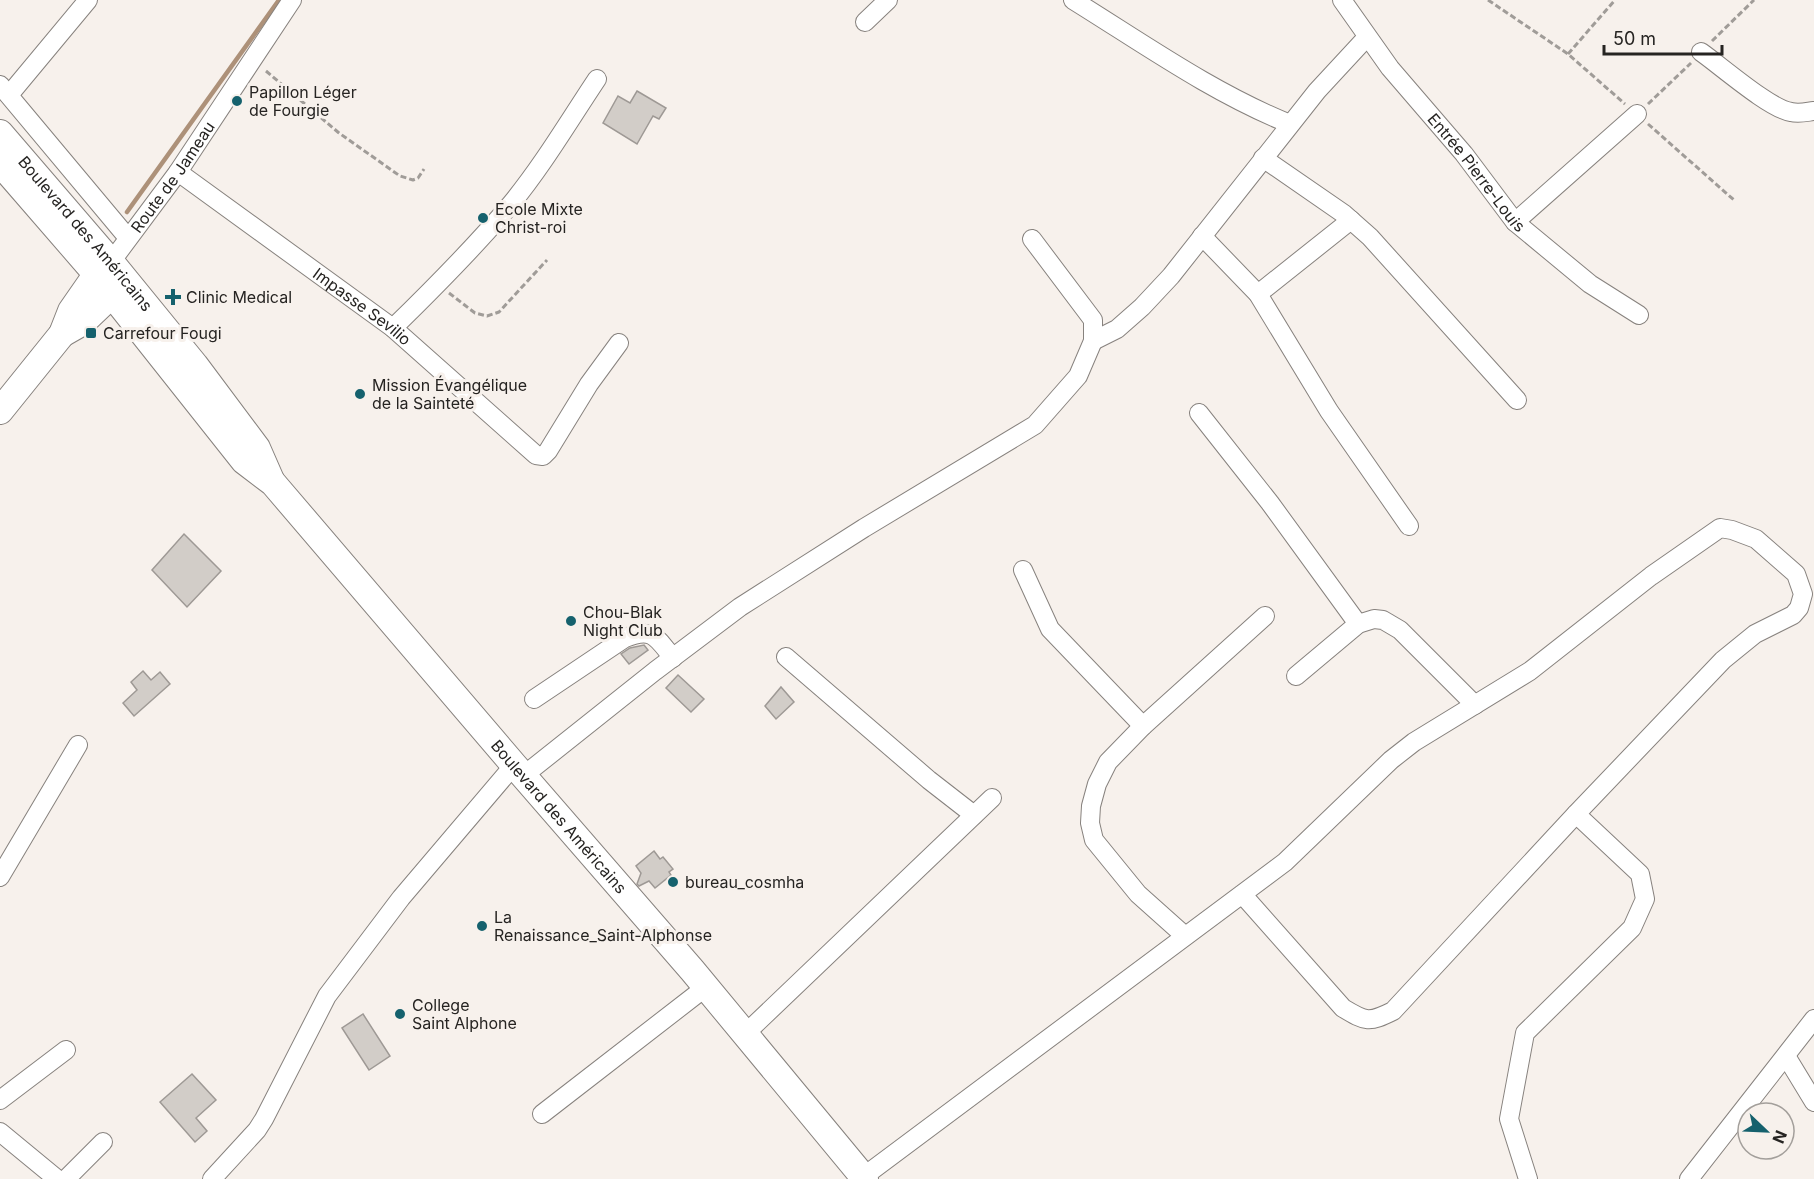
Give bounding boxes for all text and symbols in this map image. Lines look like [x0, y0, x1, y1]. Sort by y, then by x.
scale bar [1604, 18, 1722, 56]
text: 50 m [1613, 28, 1656, 49]
place label: Papillon Léger de Fourgie [249, 82, 357, 120]
marker: Papillon Léger de Fourgie [230, 94, 244, 108]
street label: Entrée Pierre-Louis [1423, 109, 1529, 236]
street label: Route de Jameau [126, 118, 219, 237]
street label: Boulevard des Américains [14, 152, 157, 315]
place label: Ecole Mixte Christ-roi [495, 199, 583, 237]
marker: Ecole Mixte Christ-roi [476, 211, 490, 225]
street label: Impasse Sevilio [309, 263, 415, 349]
place label: Clinic Medical [186, 287, 292, 307]
marker: Clinic Medical [164, 288, 182, 306]
place label: Carrefour Fougi [103, 323, 222, 343]
marker: Carrefour Fougi [84, 326, 98, 340]
place label: Mission Évangélique de la Sainteté [372, 375, 527, 413]
marker: Mission Évangélique de la Sainteté [353, 387, 367, 401]
place label: Chou-Blak Night Club [583, 602, 663, 640]
marker: Chou-Blak Night Club [564, 614, 578, 628]
street label: Boulevard des Américains [487, 736, 631, 898]
place label: bureau_cosmha [685, 872, 804, 892]
marker: bureau_cosmha [666, 875, 680, 889]
place label: La Renaissance_Saint-Alphonse [494, 907, 712, 945]
marker: La Renaissance_Saint-Alphonse [475, 919, 489, 933]
place label: College Saint Alphone [412, 995, 517, 1033]
marker: College Saint Alphone [393, 1007, 407, 1021]
north arrow [1736, 1101, 1796, 1161]
text: N [1768, 1127, 1791, 1146]

